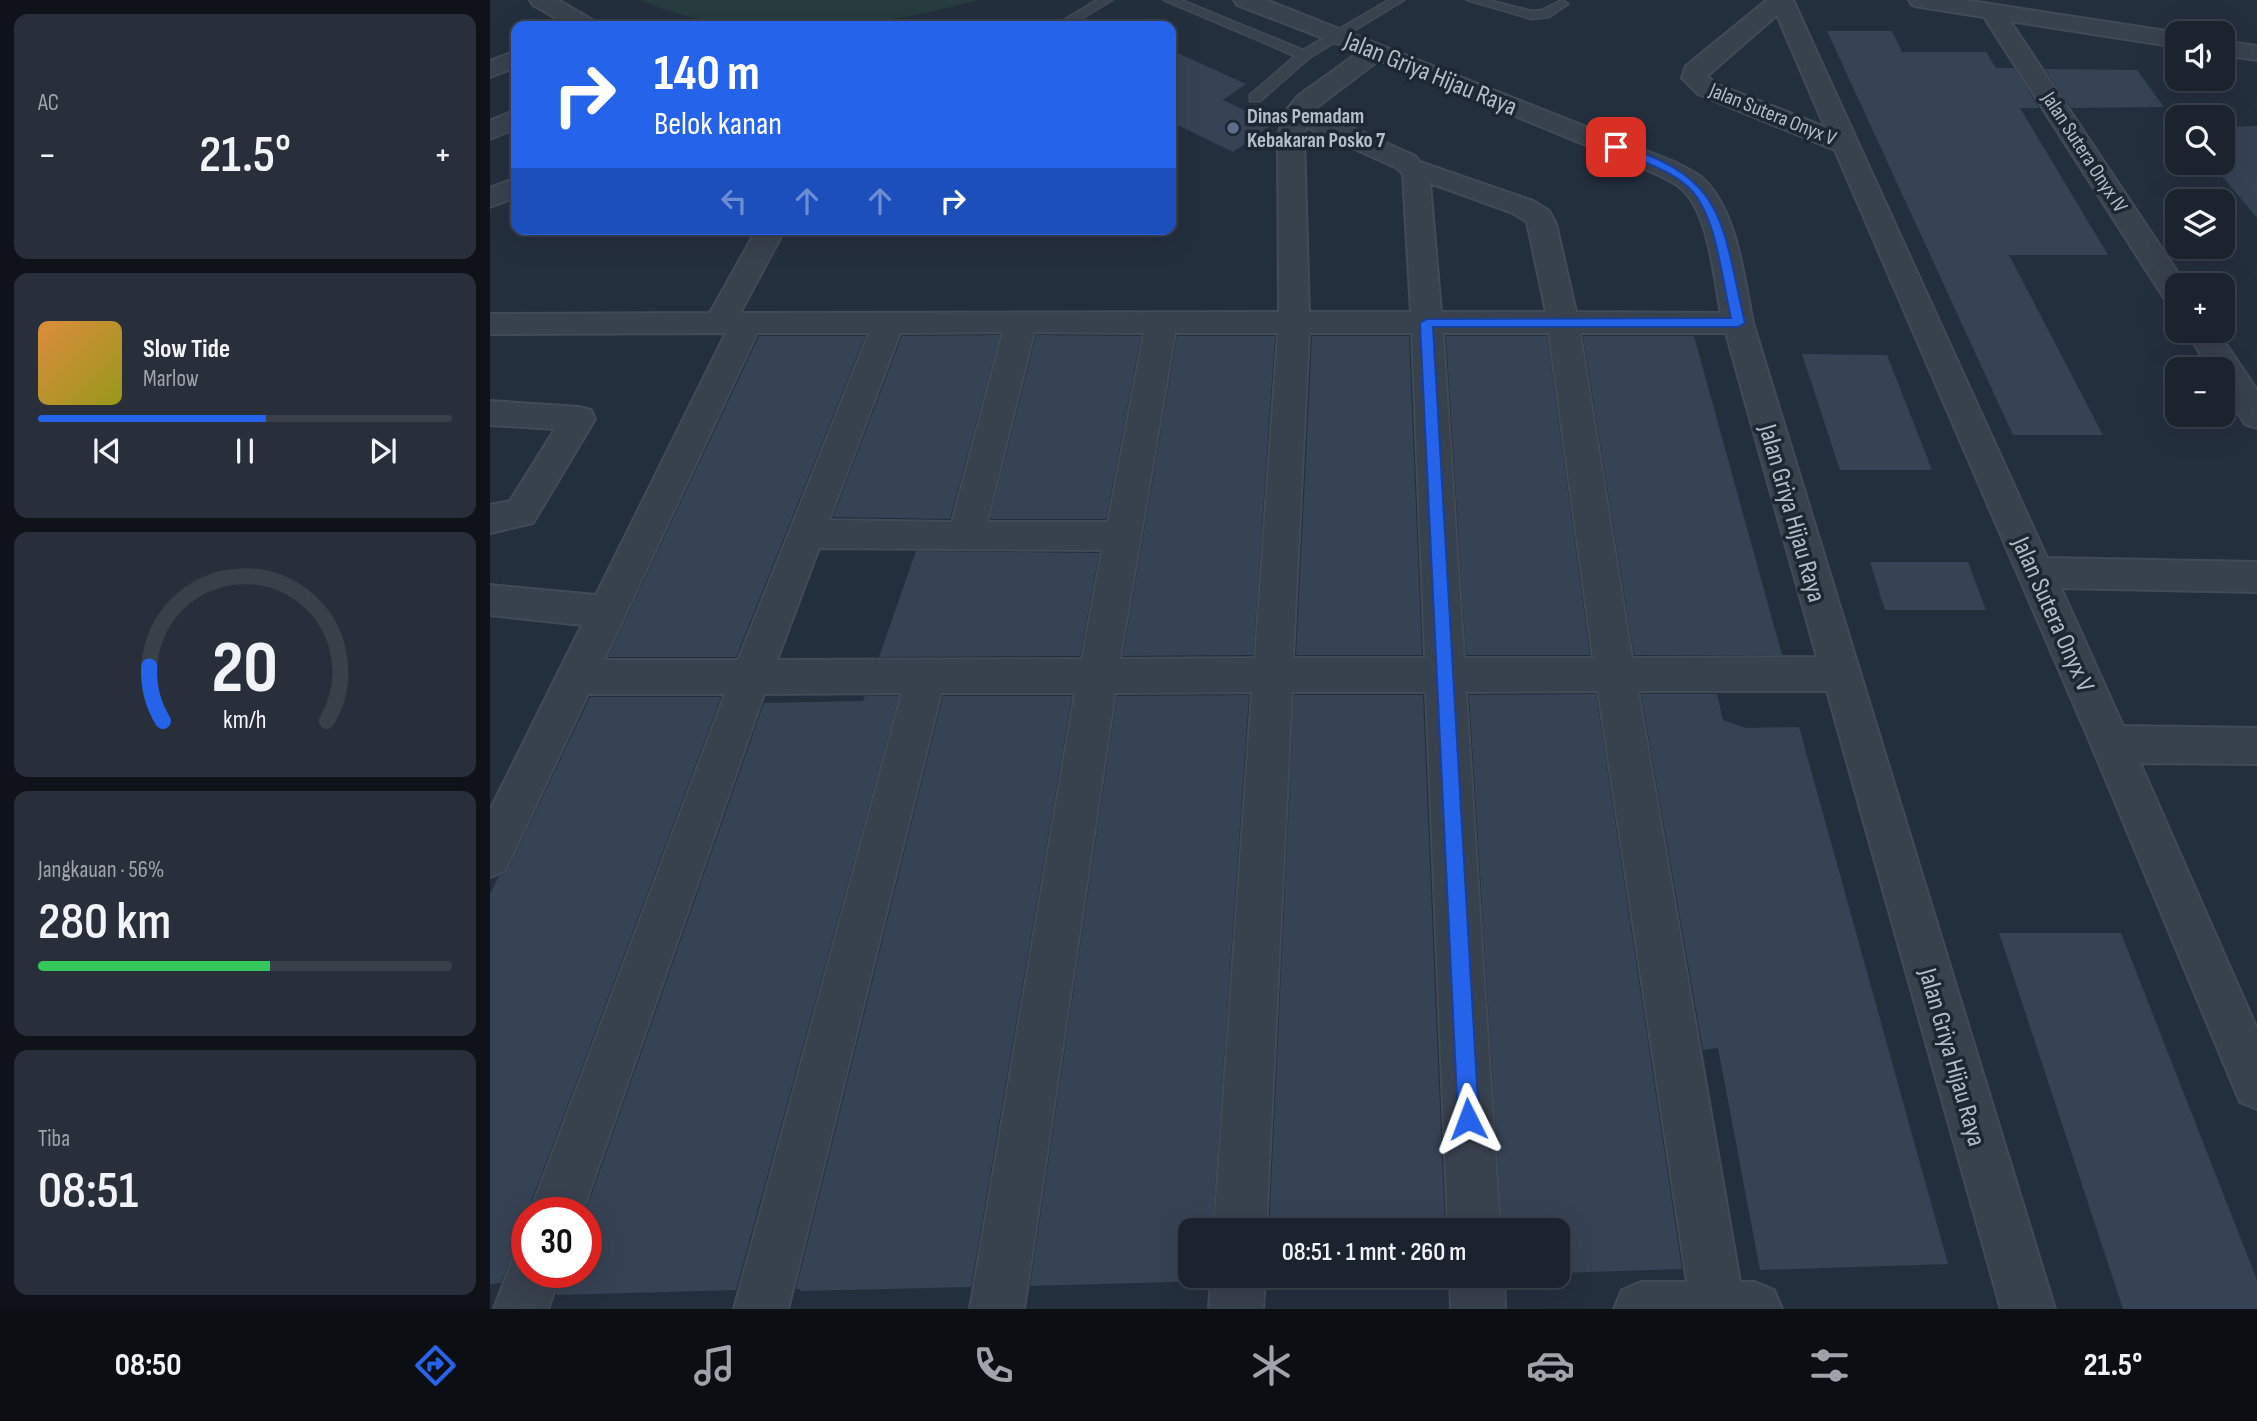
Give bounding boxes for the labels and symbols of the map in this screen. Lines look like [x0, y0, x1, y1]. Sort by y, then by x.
street label: Jalan Griya Hijau Raya [1339, 25, 1521, 123]
street label: Jalan Sutera Onyx V [1705, 77, 1840, 151]
street label: Jalan Sutera Onyx IV [2036, 86, 2133, 218]
place label: Dinas Pemadam Kebakaran Posko 7 [1247, 104, 1386, 153]
pin [1586, 117, 1646, 177]
marker: Dinas Pemadam Kebakaran Posko 7 [1225, 120, 1241, 136]
street label: Jalan Griya Hijau Raya [1751, 420, 1832, 606]
street label: Jalan Sutera Onyx V [2004, 531, 2101, 697]
street label: Jalan Griya Hijau Raya [1911, 964, 1992, 1150]
position arrow [1431, 1082, 1505, 1156]
speed limit sign: 30 [511, 1197, 602, 1288]

